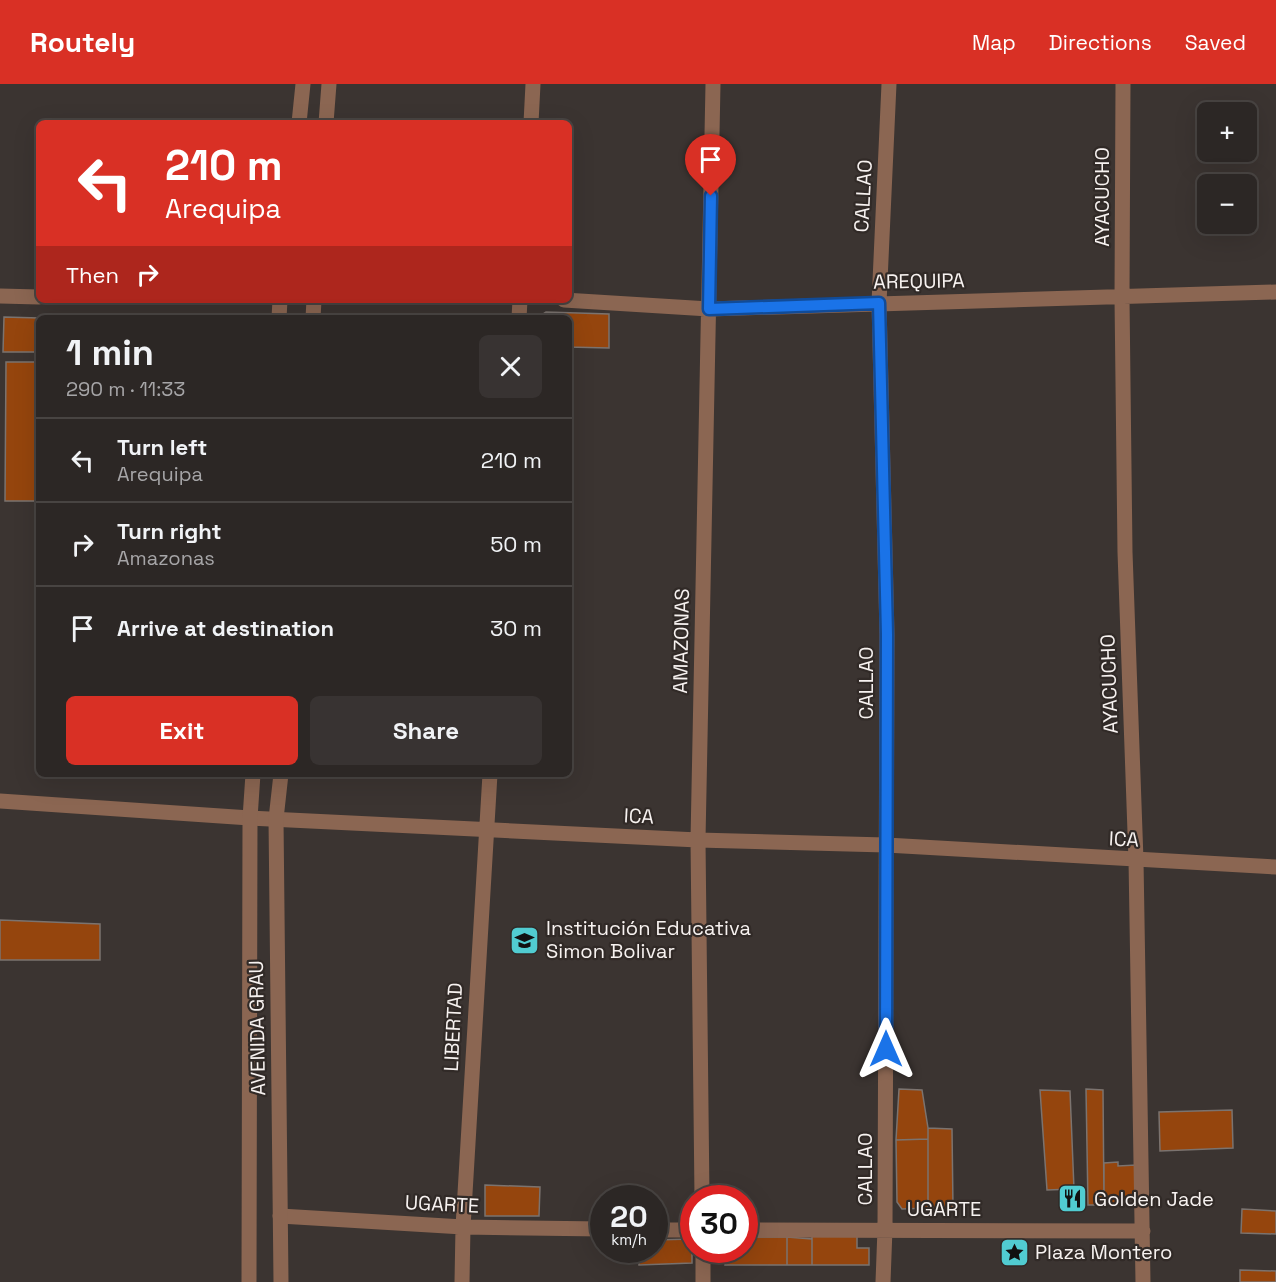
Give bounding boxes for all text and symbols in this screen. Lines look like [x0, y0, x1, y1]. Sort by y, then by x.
text: Routely [30, 24, 135, 60]
text: Map [972, 29, 1016, 56]
text: Directions [1049, 29, 1152, 56]
text: Saved [1185, 29, 1246, 56]
map controls [1197, 102, 1257, 234]
button: + [1197, 102, 1257, 162]
pin [685, 134, 736, 196]
text: 210 m [165, 139, 283, 192]
icon: arrive [694, 143, 727, 176]
icon: left [66, 144, 144, 222]
street label: AYACUCHO [1089, 147, 1115, 247]
street label: CALLAO [848, 159, 878, 233]
button: − [1197, 174, 1257, 234]
text: Arequipa [165, 191, 281, 226]
icon: right [131, 258, 164, 291]
text: Then [66, 261, 119, 289]
street label: AREQUIPA [873, 267, 965, 295]
text: 1 min [66, 330, 154, 376]
button: close [479, 335, 542, 398]
text: 290 m · 11:33 [66, 376, 185, 402]
text: Turn left [117, 433, 207, 461]
icon: left [66, 444, 99, 477]
text: 210 m [481, 446, 542, 474]
text: Arequipa [117, 461, 203, 487]
text: Turn right [117, 517, 222, 545]
icon: right [66, 528, 99, 561]
text: 50 m [490, 530, 542, 558]
text: Amazonas [117, 545, 215, 571]
street label: AMAZONAS [667, 588, 695, 694]
icon: arrive [66, 612, 99, 645]
text: Arrive at destination [117, 614, 334, 642]
text: 30 m [490, 614, 542, 642]
street label: AYACUCHO [1094, 634, 1124, 734]
street label: CALLAO [853, 647, 879, 719]
button: Exit [66, 696, 298, 765]
button: Share [310, 696, 542, 765]
street label: ICA [623, 802, 655, 830]
street label: ICA [1108, 825, 1140, 853]
place label: Institución Educativa Simon Bolivar [546, 915, 751, 964]
school or university icon: Institución Educativa Simon Bolivar [509, 924, 541, 956]
street label: AVENIDA GRAU [243, 960, 271, 1096]
street label: LIBERTAD [438, 982, 468, 1072]
position arrow [854, 1017, 918, 1081]
street label: CALLAO [852, 1133, 878, 1205]
restaurant icon: Golden Jade [1057, 1183, 1089, 1215]
speed limit sign: 30 [680, 1185, 758, 1263]
place label: Golden Jade [1094, 1186, 1214, 1212]
street label: UGARTE [404, 1189, 480, 1219]
street label: UGARTE [907, 1196, 981, 1222]
text: 20 [610, 1197, 648, 1236]
text: km/h [611, 1230, 647, 1249]
place icon: Plaza Montero [998, 1236, 1030, 1268]
place label: Plaza Montero [1035, 1239, 1172, 1265]

